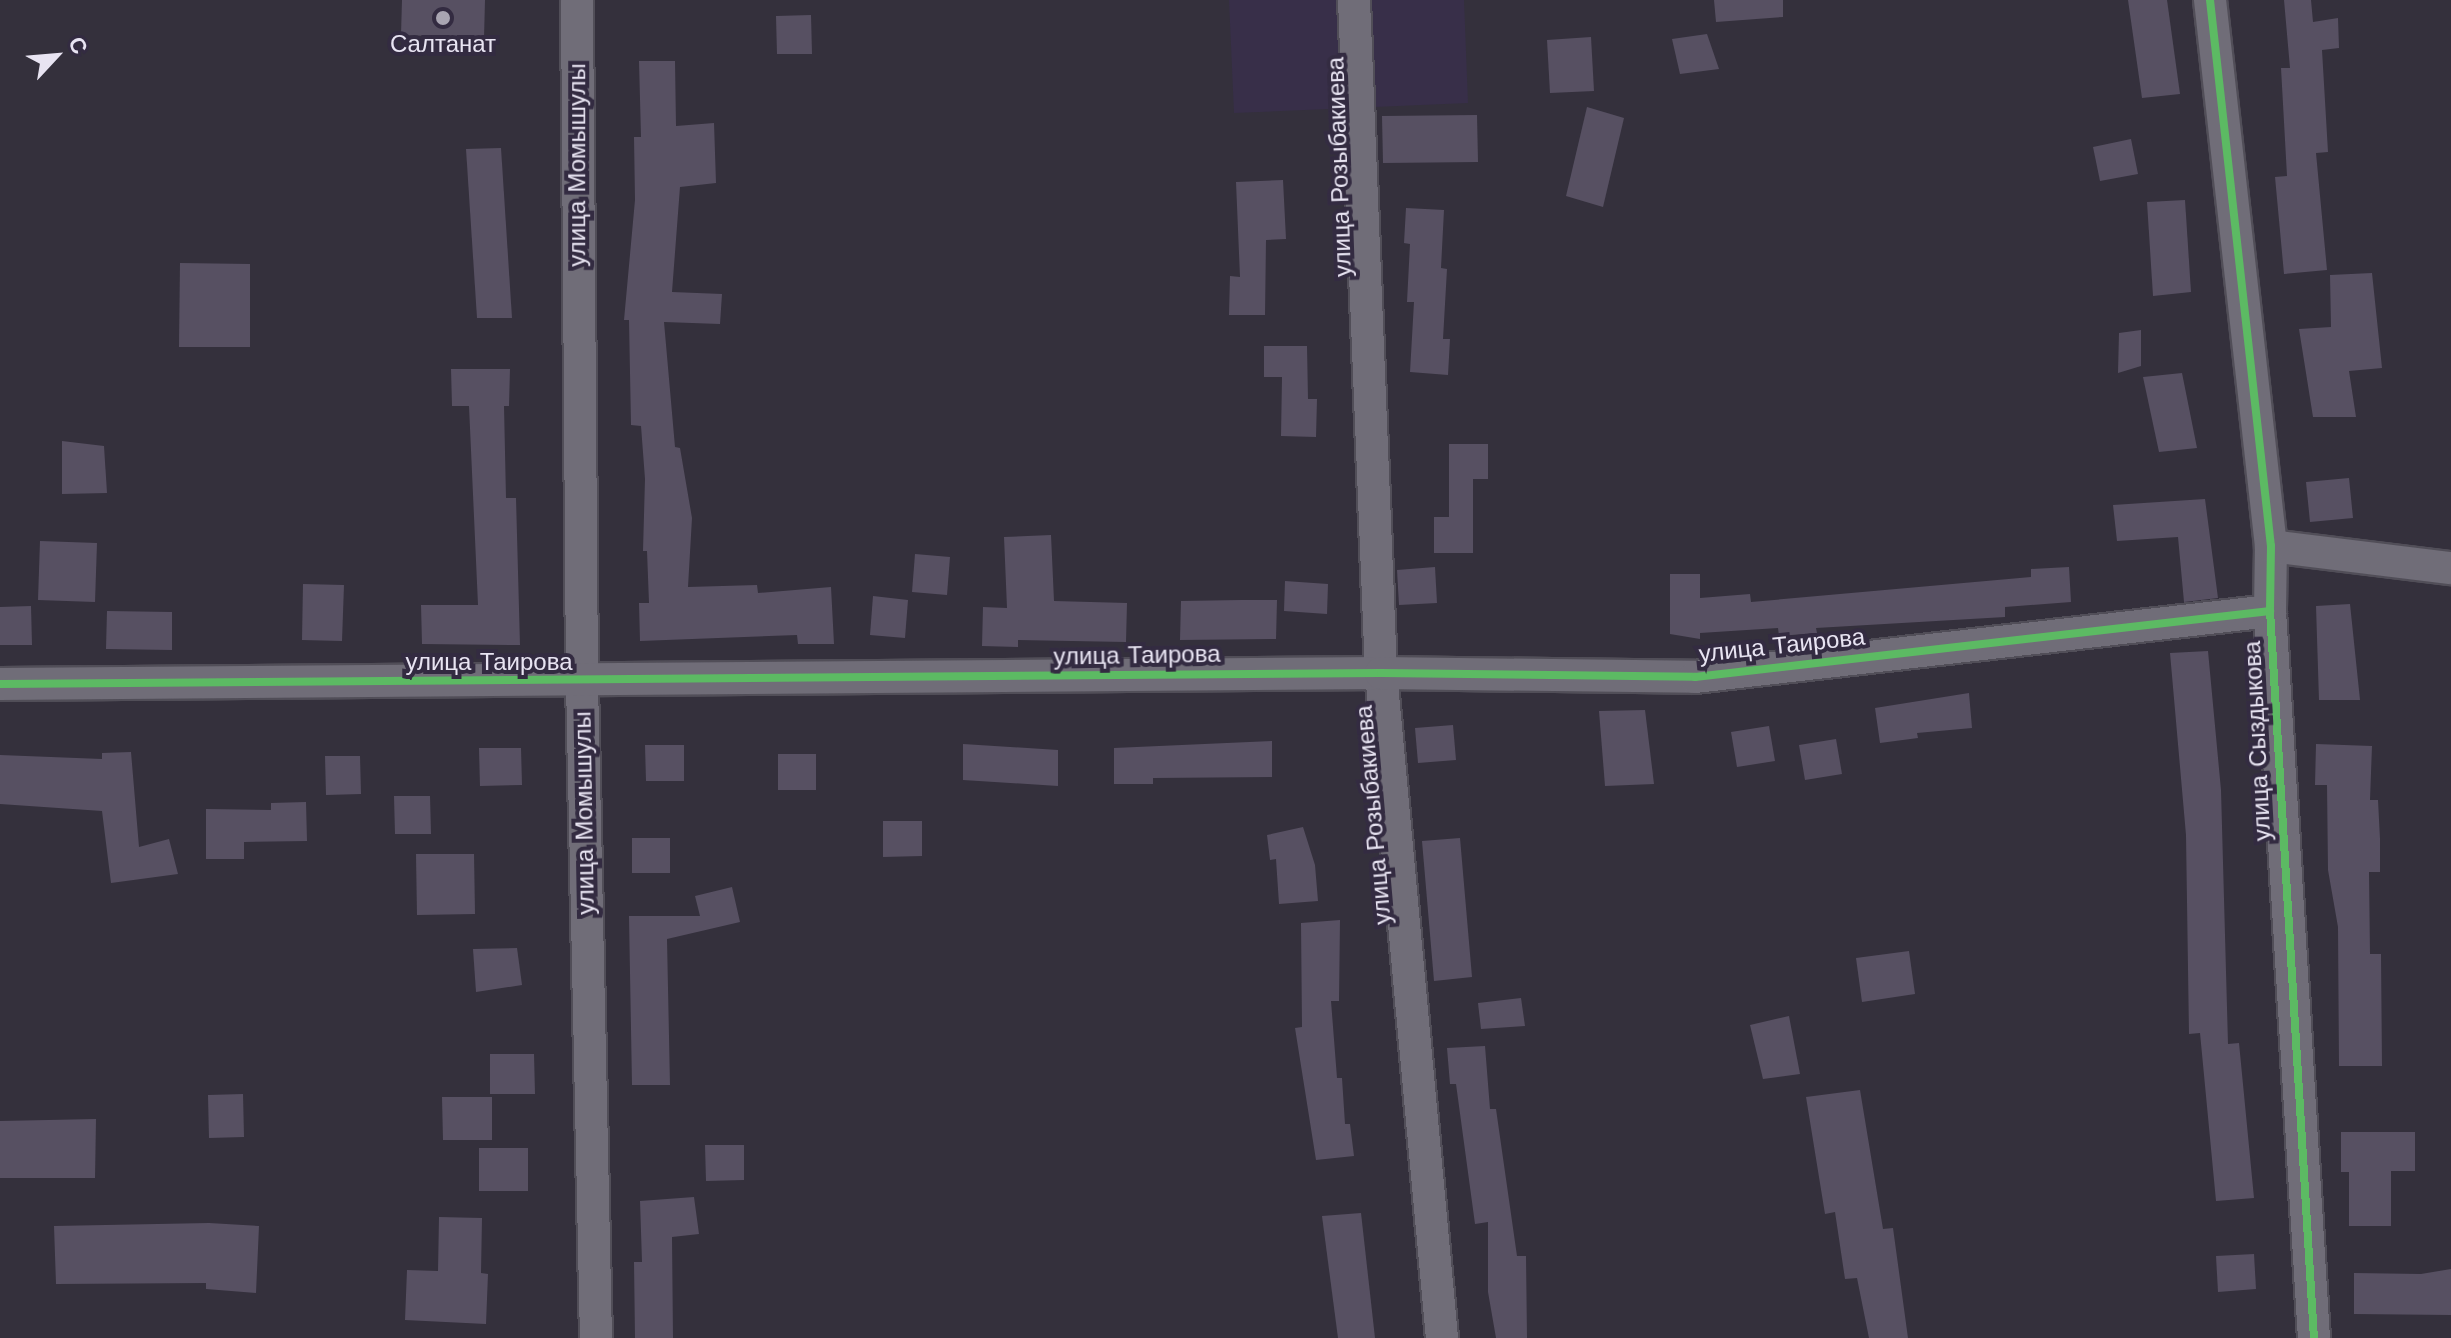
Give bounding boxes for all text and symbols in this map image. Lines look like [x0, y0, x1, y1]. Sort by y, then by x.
marker: Салтанат [434, 9, 452, 27]
north arrow [16, 16, 96, 96]
place label: Салтанат [390, 31, 496, 59]
text: С [63, 33, 93, 58]
street label: улица Розыбакиева [1322, 57, 1358, 277]
street label: улица Момышулы [564, 63, 592, 267]
street label: улица Таирова [1697, 623, 1867, 669]
street label: улица Таирова [1053, 640, 1221, 672]
street label: улица Сыздыкова [2238, 640, 2278, 842]
street label: улица Таирова [405, 649, 573, 677]
street label: улица Розыбакиева [1350, 704, 1398, 926]
street label: улица Момышулы [569, 711, 601, 915]

